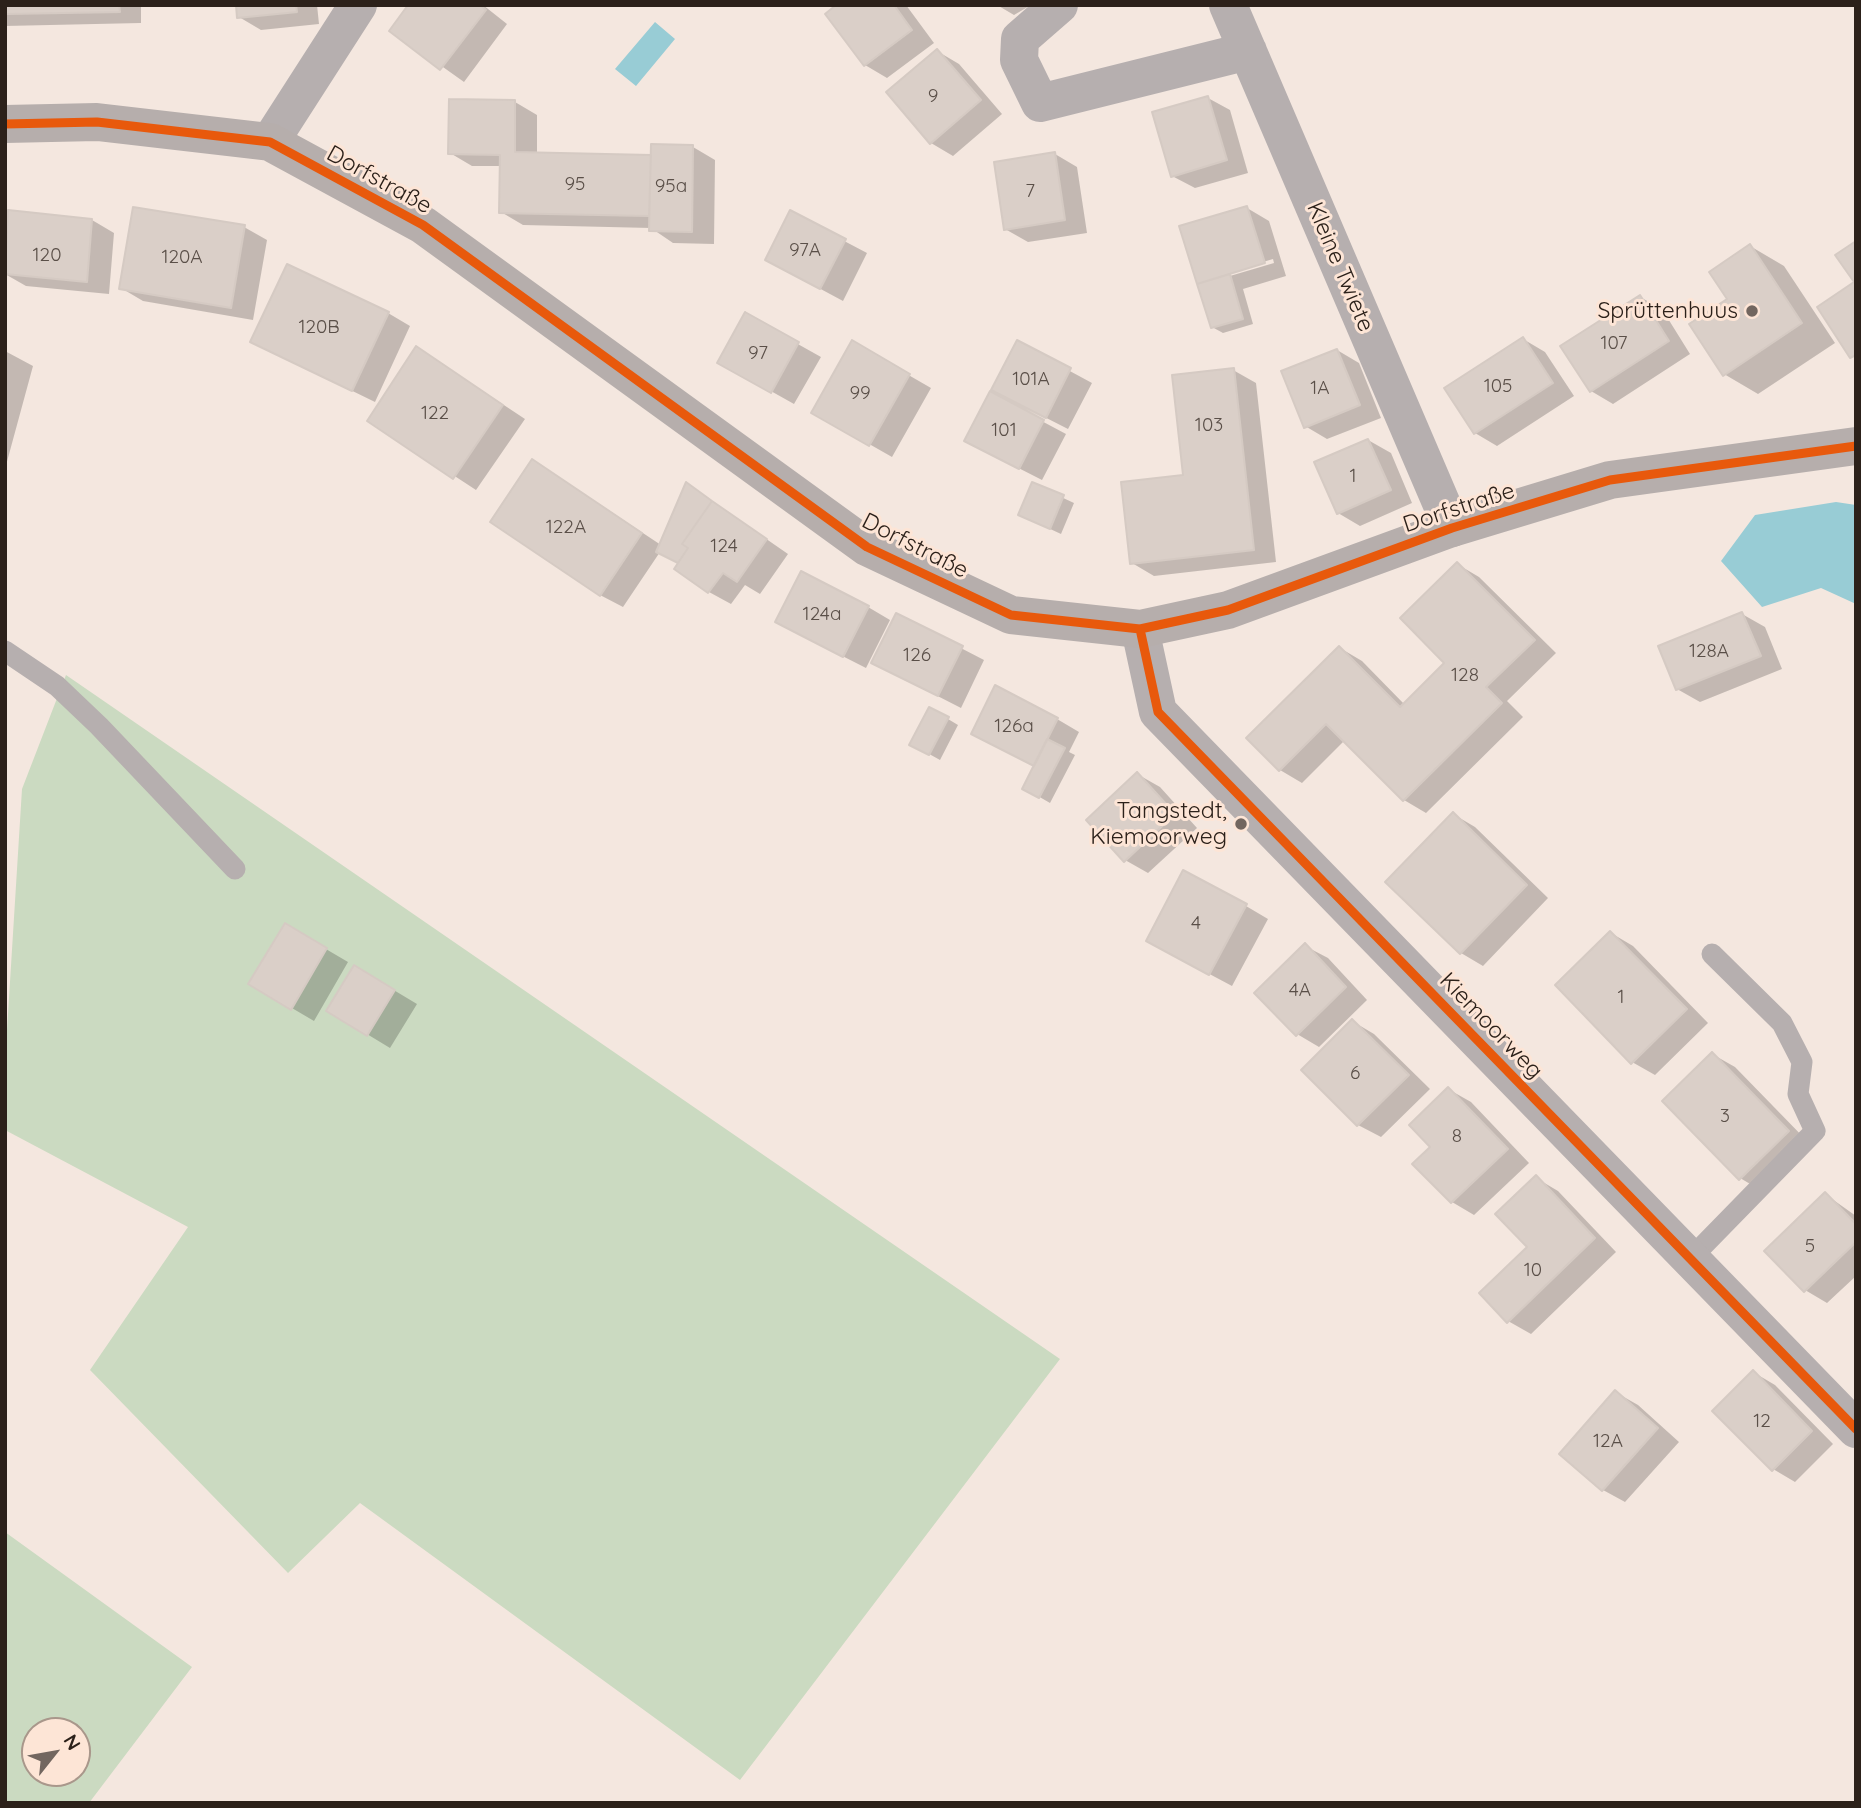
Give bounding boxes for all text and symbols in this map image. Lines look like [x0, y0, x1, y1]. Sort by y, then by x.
house number: 9 [928, 85, 938, 107]
street label: Dorfstraße [322, 140, 436, 220]
house number: 95 [565, 173, 585, 195]
house number: 95a [655, 175, 687, 197]
house number: 7 [1025, 180, 1035, 202]
street label: Kleine Twiete [1300, 198, 1380, 336]
house number: 97A [789, 239, 821, 261]
house number: 120 [33, 244, 61, 266]
house number: 120A [161, 246, 203, 268]
place label: Sprüttenhuus [1597, 297, 1738, 325]
marker: Sprüttenhuus [1744, 303, 1760, 319]
house number: 120B [298, 316, 340, 338]
house number: 107 [1600, 332, 1628, 354]
house number: 97 [748, 342, 768, 364]
house number: 101A [1012, 368, 1050, 390]
house number: 105 [1484, 375, 1512, 397]
house number: 1A [1310, 377, 1330, 399]
house number: 99 [849, 382, 871, 404]
house number: 122 [421, 402, 449, 424]
house number: 103 [1195, 414, 1223, 436]
house number: 101 [991, 419, 1017, 441]
house number: 1 [1349, 465, 1357, 487]
street label: Dorfstraße [1400, 477, 1518, 539]
street label: Dorfstraße [857, 507, 973, 585]
house number: 122A [546, 516, 586, 538]
house number: 124 [710, 535, 738, 557]
house number: 124a [803, 603, 841, 625]
house number: 128A [1689, 640, 1729, 662]
house number: 126 [903, 644, 931, 666]
house number: 128 [1451, 664, 1479, 686]
house number: 126a [994, 715, 1034, 737]
place label: Tangstedt, Kiemoorweg [1090, 797, 1227, 851]
marker: Tangstedt, Kiemoorweg [1233, 816, 1249, 832]
house number: 4 [1191, 912, 1201, 934]
street label: Kiemoorweg [1434, 967, 1548, 1085]
house number: 4A [1289, 979, 1311, 1001]
house number: 1 [1617, 986, 1625, 1008]
house number: 6 [1350, 1062, 1360, 1084]
house number: 3 [1720, 1105, 1730, 1127]
house number: 8 [1452, 1125, 1462, 1147]
house number: 5 [1805, 1235, 1815, 1257]
house number: 10 [1524, 1259, 1542, 1281]
house number: 12 [1753, 1410, 1771, 1432]
house number: 12A [1593, 1430, 1623, 1452]
north arrow [21, 1717, 91, 1787]
text: N [58, 1730, 86, 1754]

